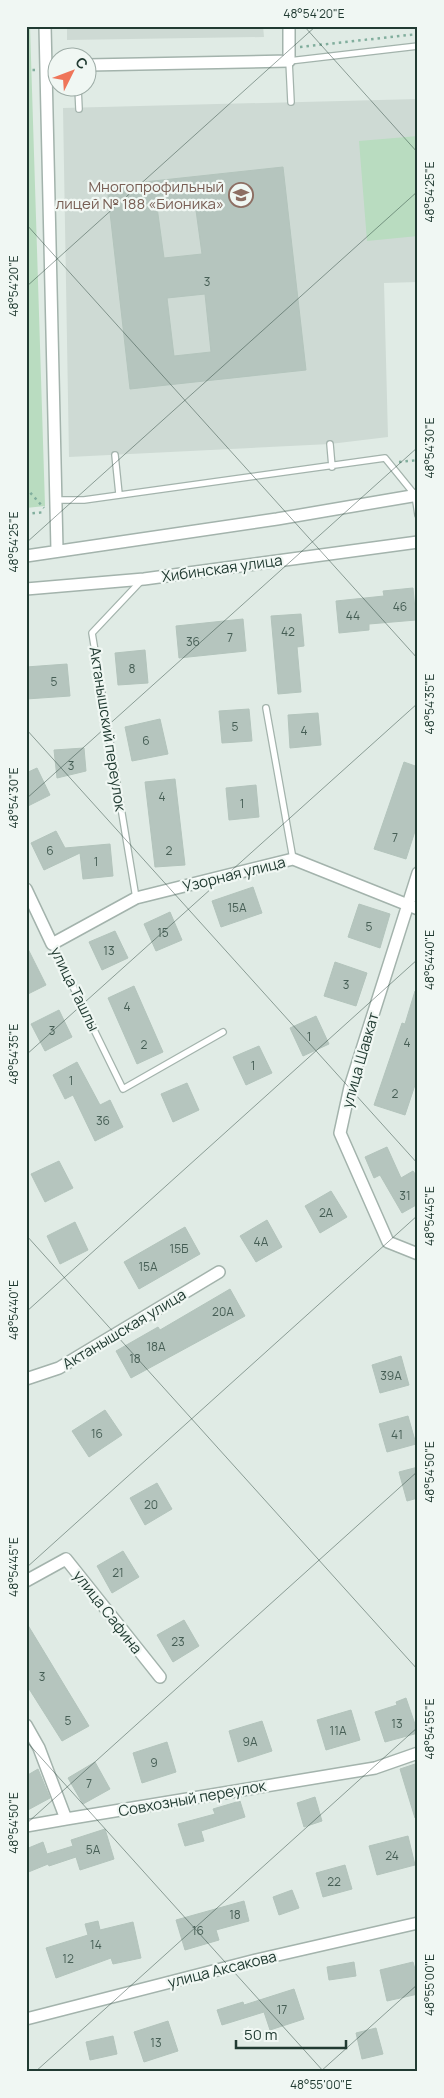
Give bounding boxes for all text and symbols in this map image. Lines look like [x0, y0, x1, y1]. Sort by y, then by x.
text: 48°54'20"E [283, 5, 345, 22]
north arrow [48, 48, 98, 98]
text: С [72, 53, 93, 73]
text: 48°54'25"E [421, 161, 438, 222]
place label: Многопрофильный лицей № 188 «Бионика» [56, 176, 224, 214]
school or university icon: Многопрофильный лицей № 188 «Бионика» [228, 182, 254, 208]
text: 48°54'20"E [5, 255, 22, 317]
house number: 3 [204, 273, 210, 290]
text: 48°54'30"E [421, 417, 438, 479]
text: 48°54'25"E [5, 511, 22, 572]
street label: Хибинская улица [160, 549, 284, 587]
house number: 46 [393, 598, 407, 615]
house number: 44 [346, 607, 360, 624]
house number: 42 [281, 623, 295, 640]
house number: 7 [227, 629, 233, 646]
house number: 36 [186, 633, 200, 650]
street label: Актанышский переулок [85, 645, 131, 813]
house number: 8 [129, 660, 136, 677]
house number: 5 [51, 673, 58, 690]
text: 48°54'35"E [421, 673, 438, 734]
house number: 5 [232, 718, 239, 735]
house number: 4 [300, 722, 308, 739]
house number: 6 [142, 732, 150, 749]
house number: 3 [68, 757, 74, 774]
text: 48°54'30"E [5, 767, 22, 829]
house number: 4 [158, 788, 166, 805]
house number: 1 [240, 795, 244, 812]
house number: 7 [392, 829, 398, 846]
house number: 6 [46, 842, 54, 859]
house number: 2 [166, 842, 173, 859]
street label: Узорная улица [180, 851, 288, 897]
house number: 1 [94, 853, 98, 870]
house number: 15А [227, 899, 247, 916]
house number: 5 [366, 918, 373, 935]
house number: 15 [157, 924, 169, 941]
text: 48°54'40"E [421, 930, 438, 990]
house number: 13 [103, 942, 115, 959]
street label: улица Ташлы [45, 943, 105, 1035]
house number: 3 [343, 976, 349, 993]
house number: 4 [123, 998, 131, 1015]
street label: улица Шавкат [336, 1009, 384, 1110]
house number: 3 [49, 1022, 55, 1039]
text: 48°54'35"E [5, 1023, 22, 1084]
house number: 1 [307, 1028, 311, 1045]
house number: 4 [403, 1034, 411, 1051]
house number: 2 [141, 1036, 148, 1053]
house number: 1 [251, 1057, 255, 1074]
house number: 1 [69, 1072, 73, 1089]
house number: 2 [392, 1085, 399, 1102]
house number: 36 [96, 1112, 110, 1129]
text: 48°54'45"E [421, 1186, 438, 1246]
house number: 31 [399, 1187, 411, 1204]
house number: 2А [319, 1204, 333, 1221]
house number: 4А [254, 1233, 269, 1250]
house number: 15Б [170, 1240, 188, 1257]
house number: 15А [138, 1258, 158, 1275]
text: 48°54'40"E [5, 1280, 22, 1340]
street label: Актанышская улица [58, 1284, 190, 1374]
house number: 20А [212, 1303, 234, 1320]
house number: 18А [146, 1338, 166, 1355]
house number: 18 [129, 1350, 141, 1367]
house number: 39А [380, 1367, 402, 1384]
house number: 16 [91, 1425, 103, 1442]
house number: 41 [391, 1426, 403, 1443]
text: 48°54'50"E [421, 1441, 438, 1503]
house number: 20 [144, 1496, 158, 1513]
text: 48°54'45"E [5, 1537, 22, 1597]
house number: 21 [112, 1564, 124, 1581]
street label: улица Сафина [69, 1566, 147, 1658]
house number: 23 [171, 1633, 185, 1650]
house number: 3 [39, 1668, 45, 1685]
text: 48°54'55"E [421, 1698, 438, 1760]
house number: 5 [65, 1712, 72, 1729]
house number: 13 [391, 1715, 403, 1732]
house number: 11А [330, 1722, 347, 1739]
house number: 9А [242, 1733, 258, 1750]
house number: 9 [150, 1754, 158, 1771]
house number: 7 [86, 1775, 92, 1792]
street label: Совхозный переулок [117, 1775, 268, 1821]
text: 48°54'50"E [5, 1792, 22, 1854]
house number: 5А [86, 1841, 101, 1858]
house number: 24 [385, 1847, 399, 1864]
house number: 22 [327, 1873, 341, 1890]
house number: 18 [229, 1906, 241, 1923]
house number: 16 [192, 1922, 204, 1939]
house number: 14 [90, 1936, 102, 1953]
street label: улица Аксакова [165, 1945, 279, 1993]
house number: 12 [62, 1950, 74, 1967]
text: 48°55'00"E [421, 1954, 438, 2016]
house number: 17 [277, 2001, 287, 2018]
scale bar [236, 2018, 346, 2050]
text: 50 m [244, 2024, 278, 2045]
house number: 13 [150, 2034, 162, 2051]
text: 48°55'00"E [290, 2076, 352, 2093]

